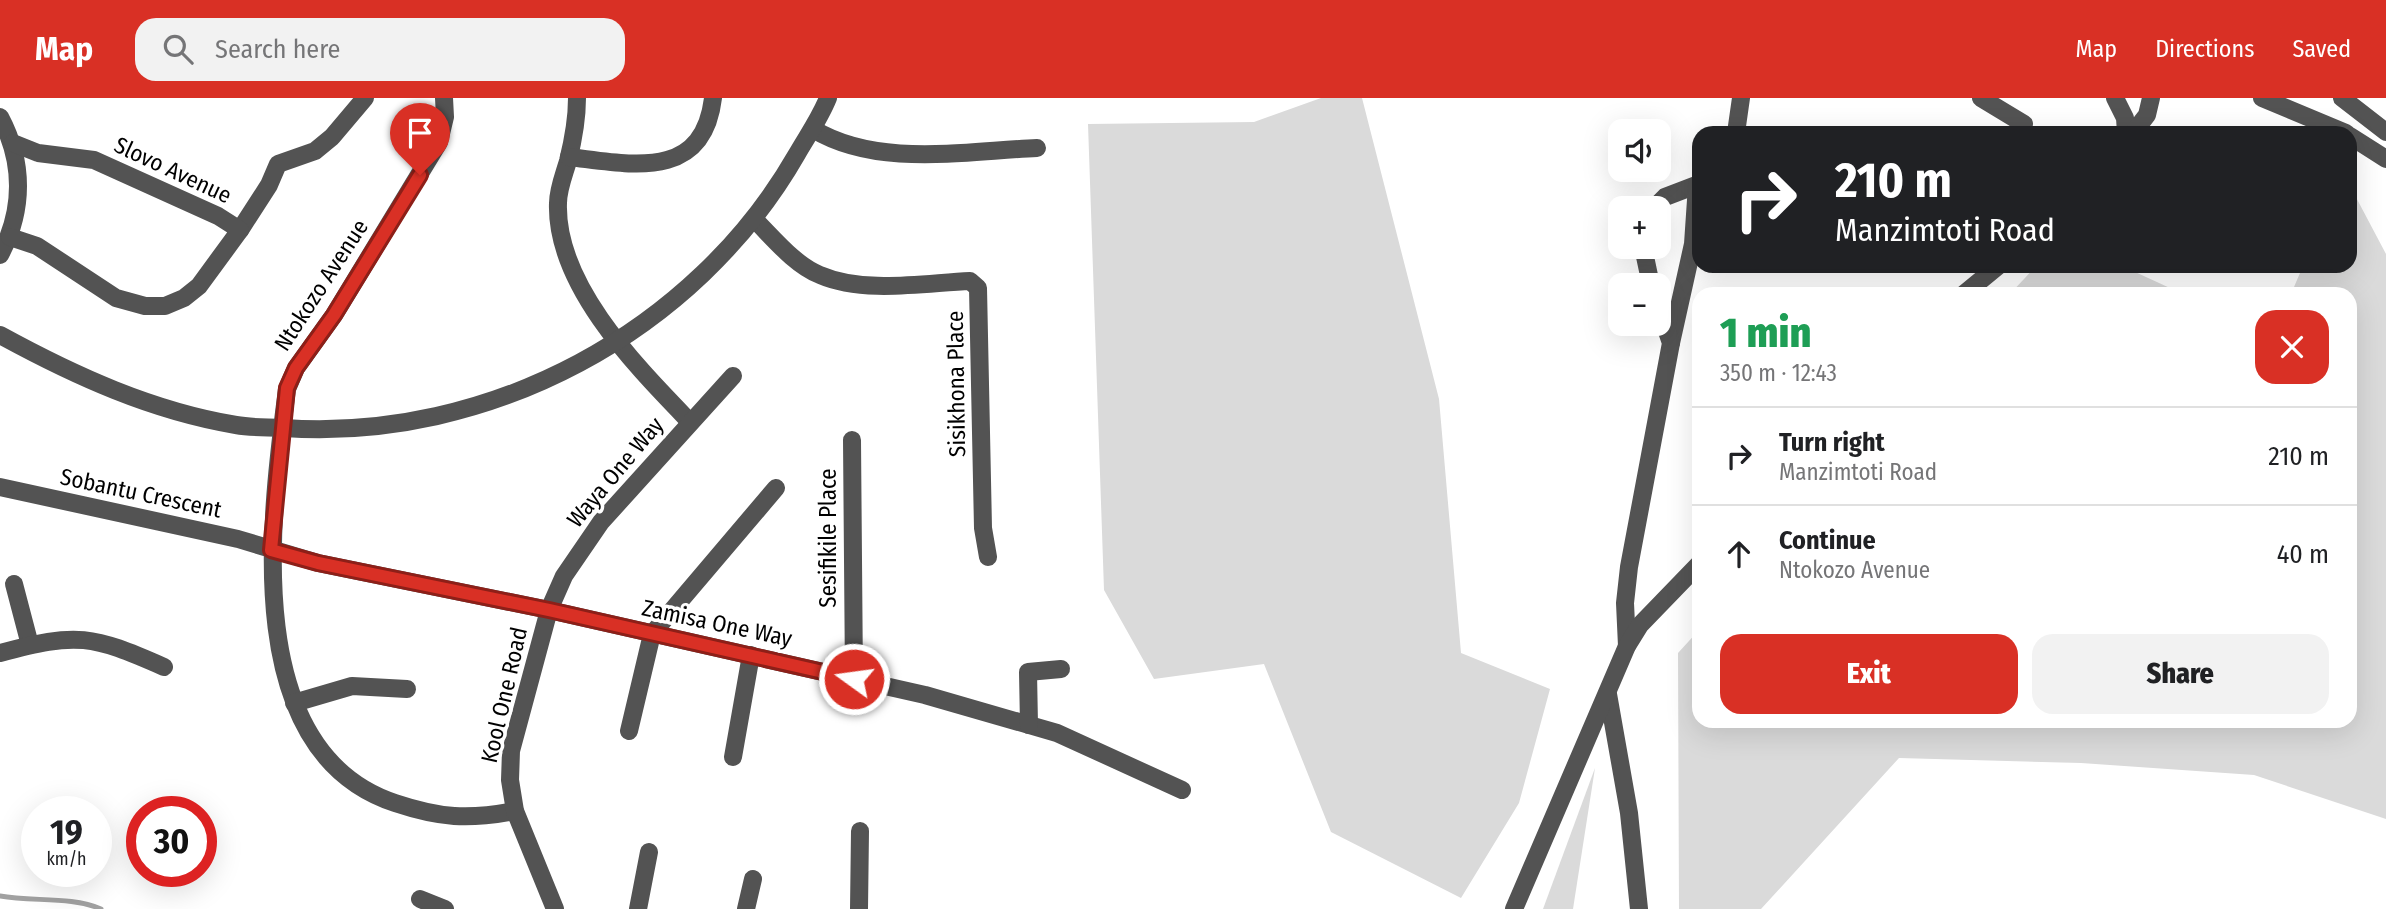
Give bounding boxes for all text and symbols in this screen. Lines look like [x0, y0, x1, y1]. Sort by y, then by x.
search box [135, 18, 625, 81]
text: Map [35, 29, 93, 69]
icon: search [159, 30, 197, 68]
text: Search here [215, 34, 340, 65]
text: Map [2076, 35, 2117, 63]
text: Directions [2155, 35, 2254, 63]
text: Saved [2292, 35, 2351, 63]
pin [390, 103, 450, 175]
icon: arrive [401, 114, 439, 152]
map controls [1608, 119, 1671, 336]
button: sound [1608, 119, 1671, 182]
street label: Slovo Avenue [110, 131, 236, 209]
text: 210 m [1835, 151, 1952, 210]
icon: right [1720, 154, 1811, 245]
button: + [1608, 196, 1671, 259]
text: Manzimtoti Road [1835, 211, 2055, 249]
street label: Ntokozo Avenue [268, 214, 374, 356]
button: − [1608, 273, 1671, 336]
text: 1 min [1720, 308, 1811, 358]
button: close [2255, 310, 2329, 384]
street label: Sisikhona Place [941, 311, 971, 457]
text: 350 m · 12:43 [1720, 359, 1837, 387]
street label: Waya One Way [561, 411, 670, 533]
text: Turn right [1779, 427, 1885, 458]
icon: right [1720, 437, 1758, 475]
text: 210 m [2268, 441, 2329, 472]
text: Manzimtoti Road [1779, 458, 1937, 486]
street label: Sobantu Crescent [58, 462, 225, 524]
street label: Sesifikile Place [814, 468, 842, 608]
text: Continue [1779, 525, 1876, 556]
icon: ahead [1720, 535, 1758, 573]
text: 40 m [2277, 539, 2329, 570]
text: Ntokozo Avenue [1779, 556, 1930, 584]
street label: Zamisa One Way [639, 593, 795, 653]
street label: Kool One Road [475, 624, 533, 766]
button: Exit [1720, 634, 2018, 714]
button: Share [2032, 634, 2329, 714]
position arrow [817, 642, 891, 716]
speed limit sign: 30 [126, 796, 217, 887]
text: 19 [50, 811, 83, 853]
text: km/h [46, 848, 87, 870]

